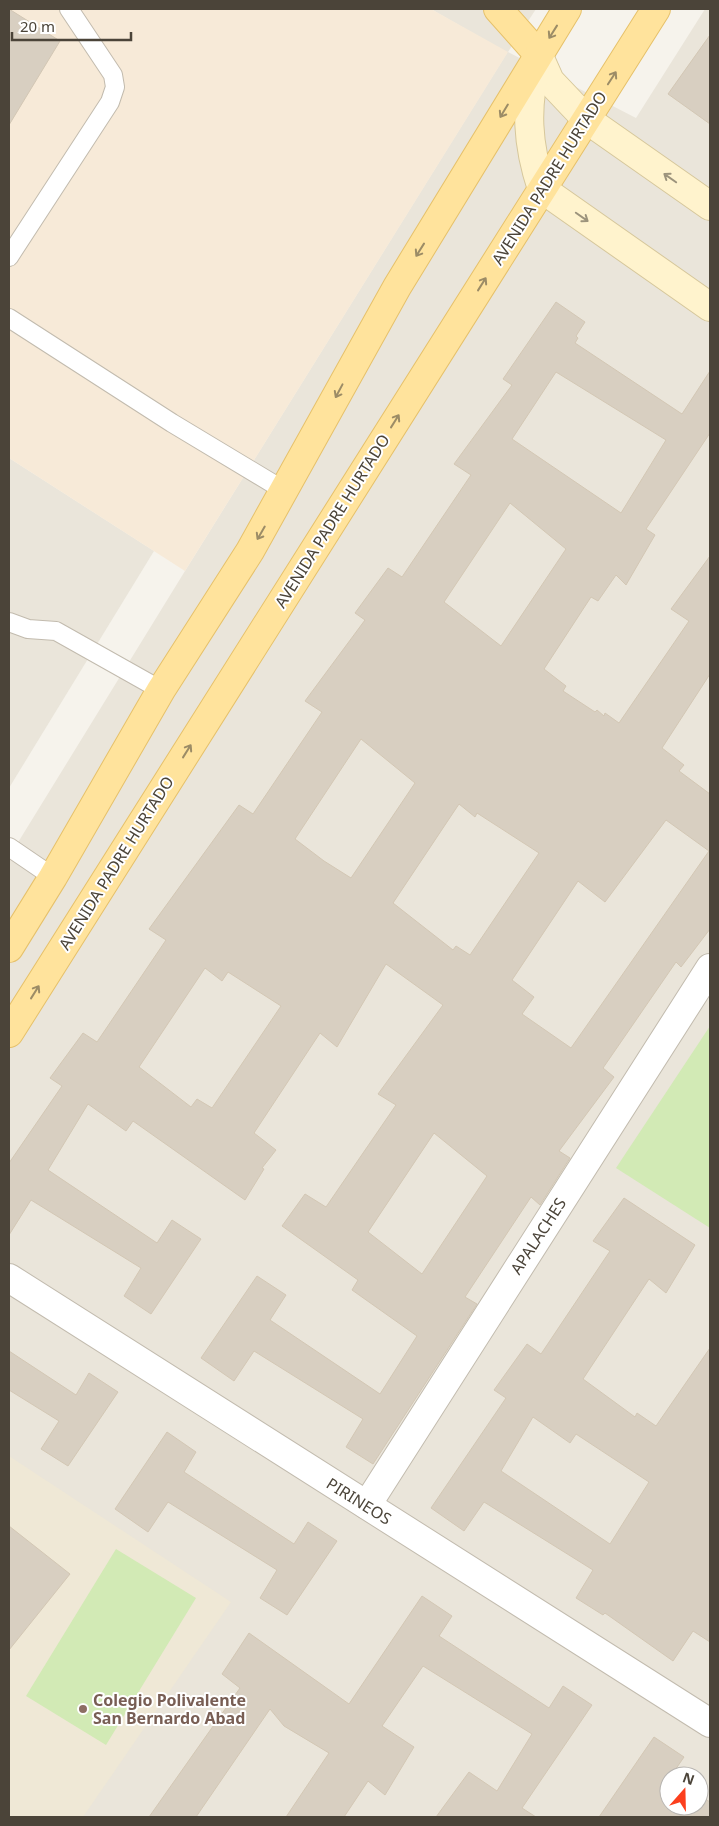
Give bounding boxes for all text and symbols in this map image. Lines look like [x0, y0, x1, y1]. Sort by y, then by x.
scale bar [12, 10, 131, 42]
text: 20 m [20, 16, 55, 36]
one-way arrow [548, 24, 558, 38]
one-way arrow [607, 71, 618, 85]
street label: AVENIDA PADRE HURTADO [486, 87, 612, 269]
one-way arrow [499, 104, 509, 118]
one-way arrow [663, 173, 677, 183]
one-way arrow [575, 212, 589, 222]
one-way arrow [415, 243, 425, 257]
one-way arrow [477, 277, 487, 291]
one-way arrow [334, 383, 343, 398]
one-way arrow [390, 414, 401, 428]
street label: AVENIDA PADRE HURTADO [269, 430, 395, 612]
one-way arrow [255, 526, 265, 540]
one-way arrow [182, 744, 192, 758]
street label: AVENIDA PADRE HURTADO [53, 772, 179, 954]
one-way arrow [30, 985, 40, 999]
street label: APALACHES [505, 1193, 571, 1279]
street label: PIRINEOS [322, 1472, 396, 1530]
place label: Colegio Polivalente San Bernardo Abad [93, 1689, 246, 1729]
marker: Colegio Polivalente San Bernardo Abad [77, 1703, 89, 1715]
north arrow [659, 1766, 709, 1816]
text: N [680, 1767, 697, 1789]

